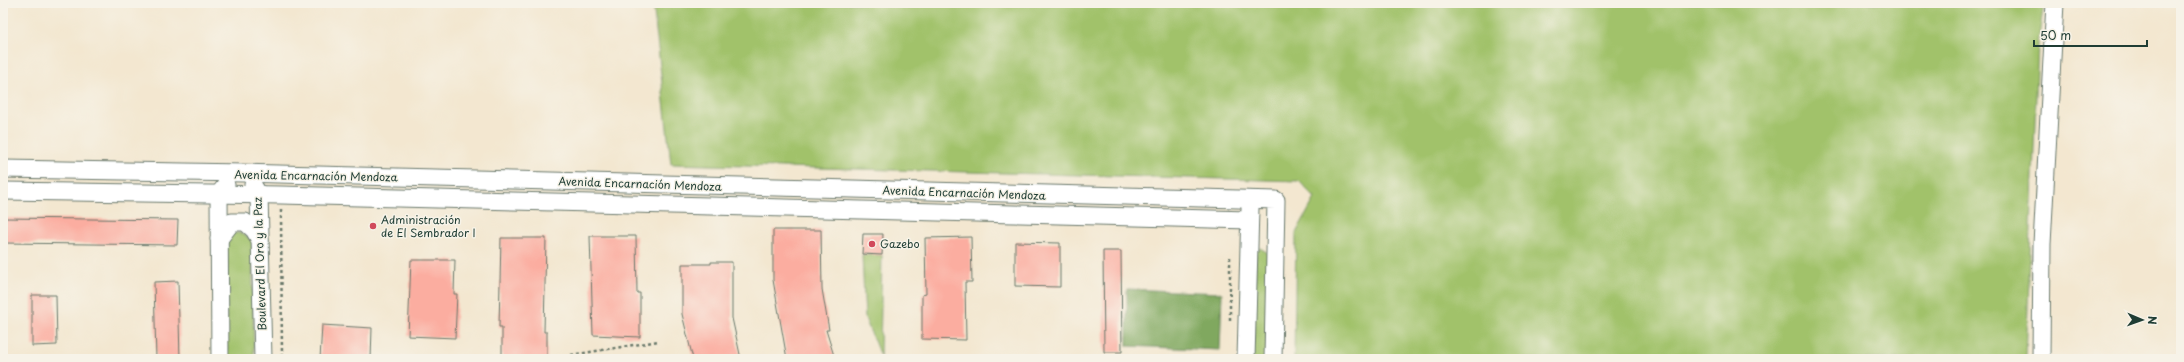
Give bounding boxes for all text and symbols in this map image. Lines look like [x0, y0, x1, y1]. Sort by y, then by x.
scale bar [2034, 22, 2147, 48]
text: 50 m [2040, 26, 2071, 44]
street label: Avenida Encarnación Mendoza [234, 166, 399, 185]
street label: Avenida Encarnación Mendoza [558, 172, 723, 195]
street label: Avenida Encarnación Mendoza [882, 181, 1047, 204]
street label: Boulevard El Oro y la Paz [249, 197, 270, 331]
place label: Administración de El Sembrador I [381, 211, 476, 241]
marker: Administración de El Sembrador I [368, 221, 378, 231]
place label: Gazebo [880, 235, 920, 252]
marker: Gazebo [867, 239, 877, 249]
north arrow [2122, 300, 2162, 340]
text: N [2144, 316, 2161, 325]

